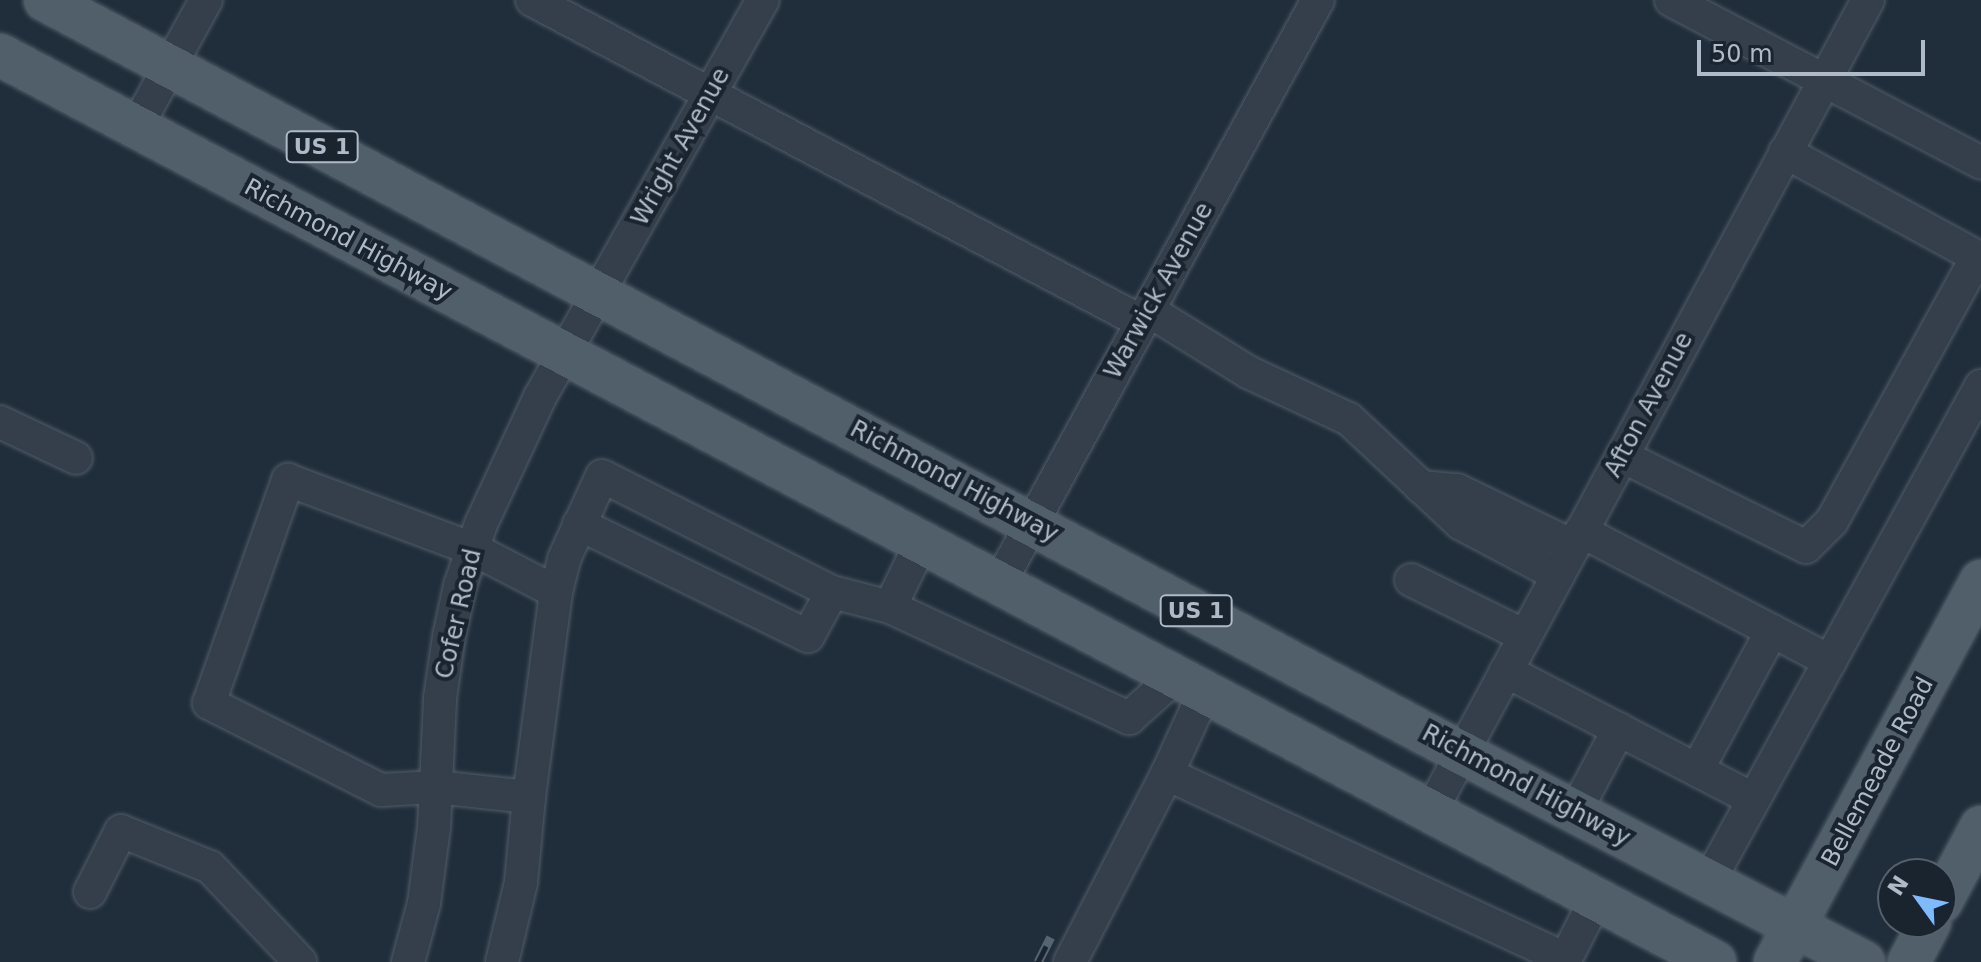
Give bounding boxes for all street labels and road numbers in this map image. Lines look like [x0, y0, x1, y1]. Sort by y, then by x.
street label: Wright Avenue [626, 63, 736, 231]
road number: US 1 [284, 129, 360, 165]
street label: Richmond Highway [239, 173, 457, 307]
street label: Warwick Avenue [1099, 198, 1219, 384]
street label: Afton Avenue [1599, 328, 1699, 482]
street label: Richmond Highway [845, 415, 1063, 549]
street label: Cofer Road [430, 546, 488, 682]
road number: US 1 [1158, 593, 1234, 629]
street label: Bellemeade Road [1816, 673, 1940, 871]
street label: Richmond Highway [1417, 719, 1635, 853]

